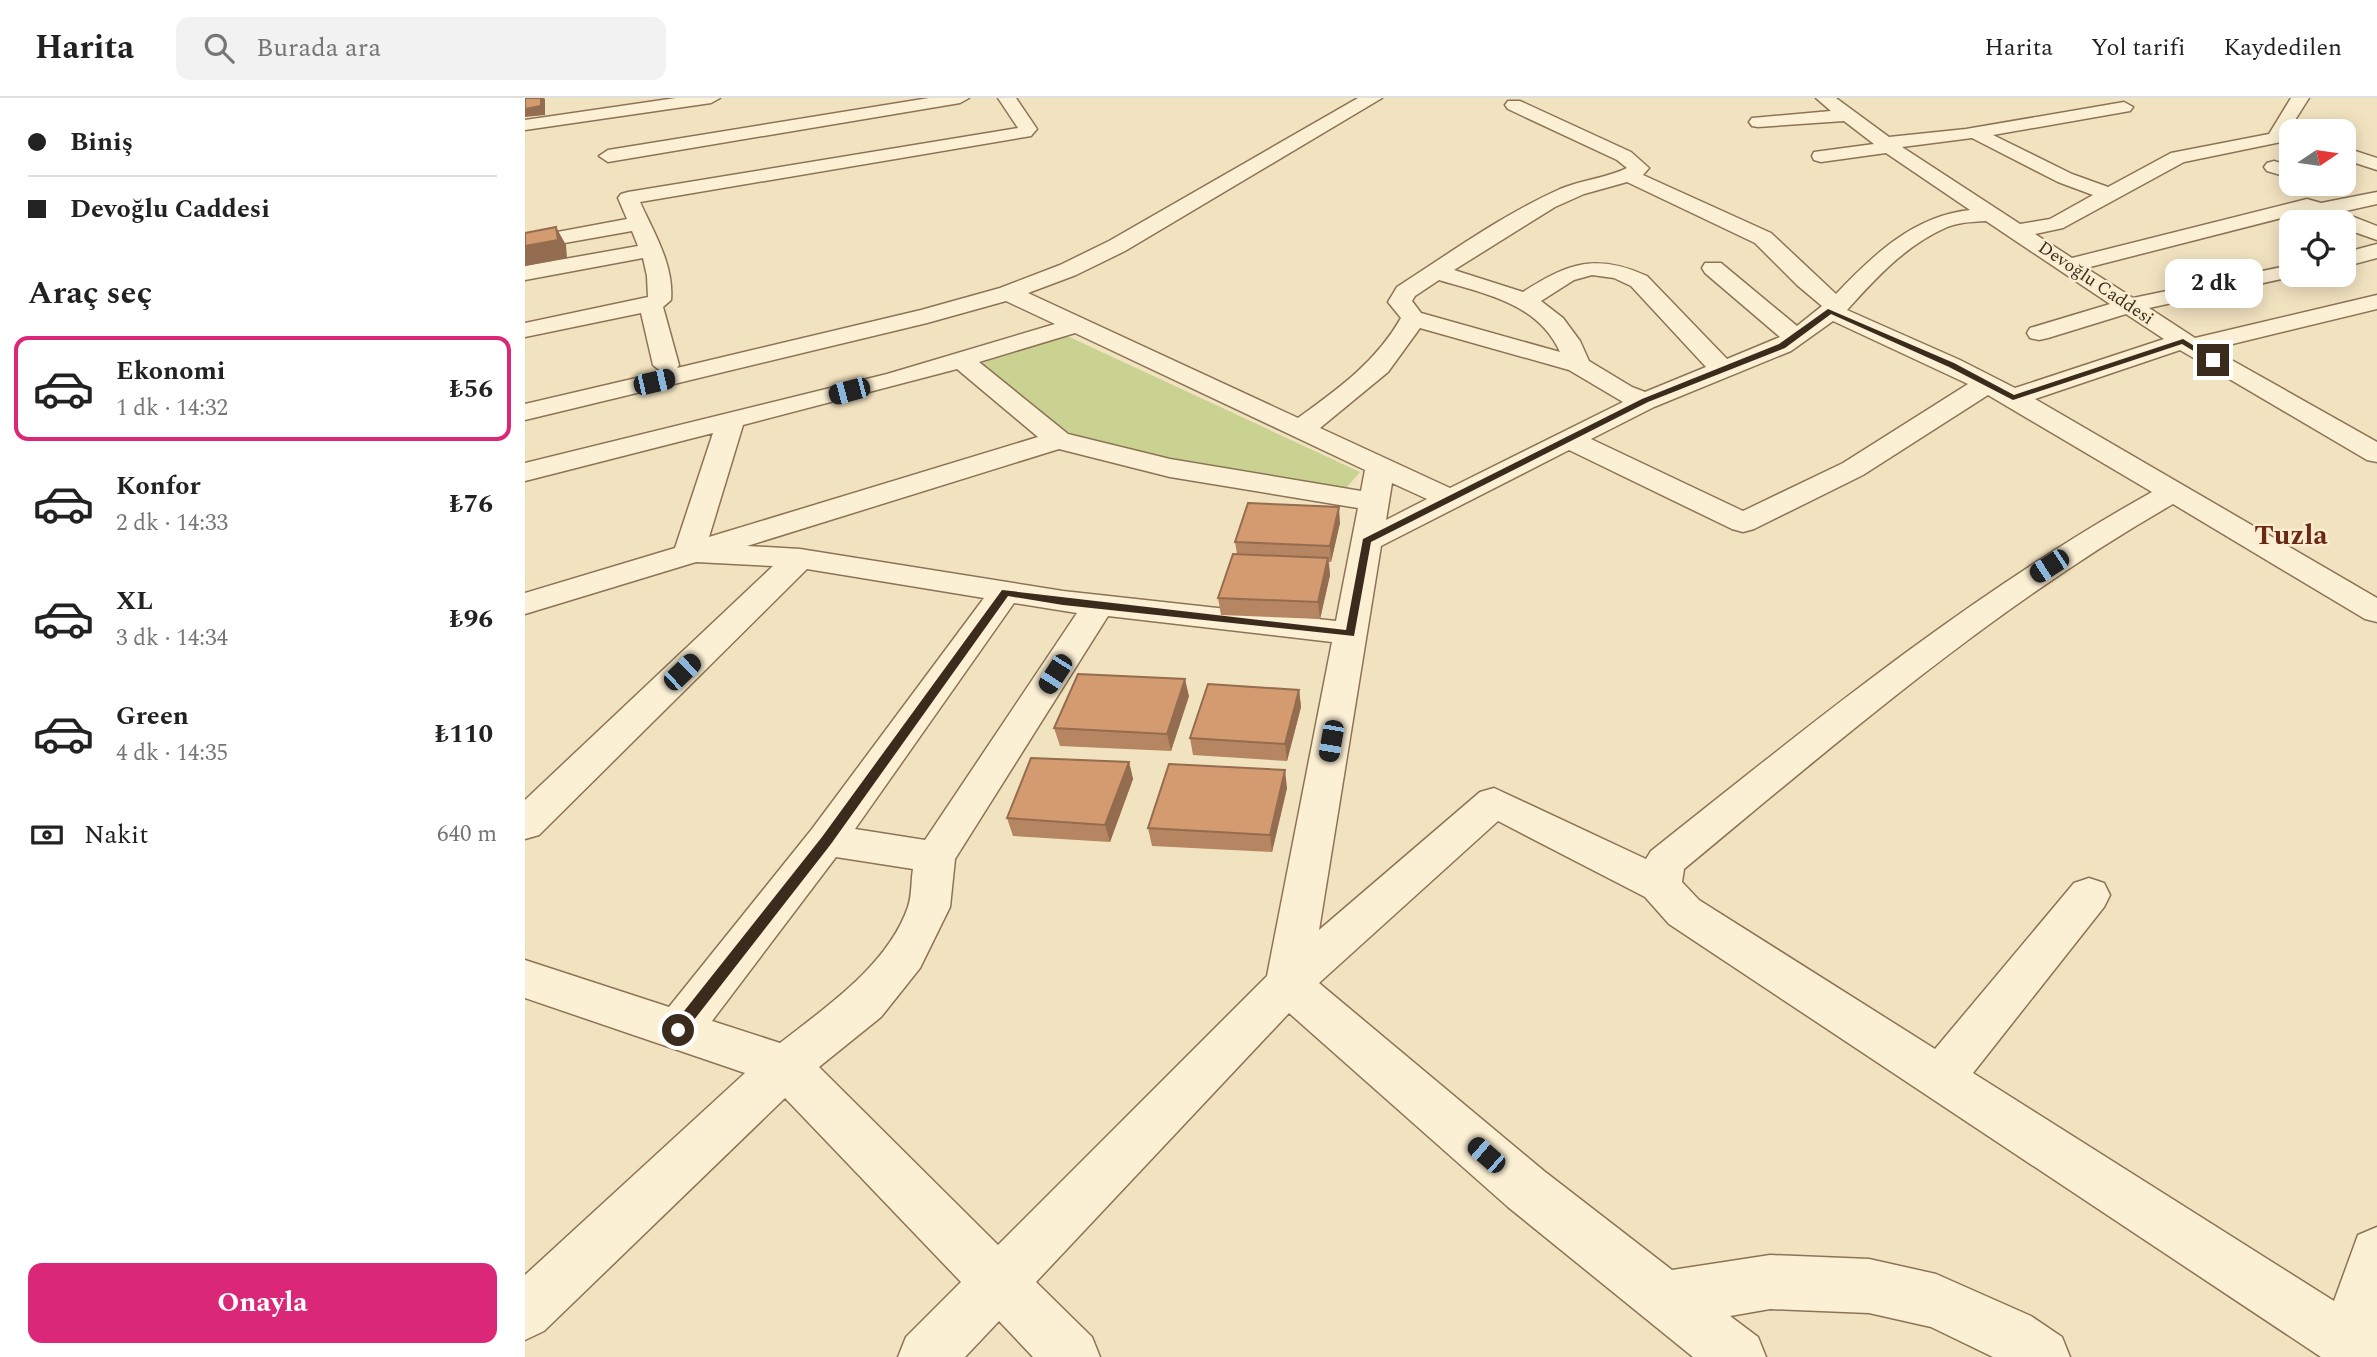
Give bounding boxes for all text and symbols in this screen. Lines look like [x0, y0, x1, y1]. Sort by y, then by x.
search box [176, 17, 666, 80]
text: Harita [35, 23, 134, 73]
text: Burada ara [256, 28, 381, 68]
icon: search [200, 29, 238, 67]
text: Harita [1984, 30, 2053, 66]
text: Yol tarifi [2091, 30, 2185, 66]
text: Kaydedilen [2223, 30, 2342, 66]
north arrow [2279, 119, 2355, 196]
map controls [2279, 119, 2356, 287]
text: Biniş [70, 122, 133, 162]
text: Devoğlu Caddesi [70, 189, 270, 229]
button: locate [2279, 210, 2356, 287]
street label: Devoğlu Caddesi [2033, 234, 2159, 332]
callout: 2 dk [2164, 258, 2262, 308]
text: 2 dk [2191, 266, 2237, 301]
text: Araç seç [28, 269, 152, 318]
route end [2197, 344, 2229, 376]
text: Ekonomi [116, 351, 225, 391]
icon: car [32, 357, 95, 420]
car [632, 367, 677, 397]
text: ₺56 [449, 369, 493, 409]
car [826, 375, 873, 407]
text: 1 dk · 14:32 [116, 391, 228, 426]
text: Konfor [116, 466, 201, 506]
icon: car [32, 472, 95, 535]
text: ₺76 [449, 484, 493, 524]
text: 2 dk · 14:33 [116, 506, 228, 541]
district label: Tuzla [2254, 514, 2328, 557]
car [2026, 546, 2073, 586]
text: XL [116, 581, 153, 621]
icon: car [32, 587, 95, 650]
text: ₺96 [449, 599, 493, 639]
text: 3 dk · 14:34 [116, 621, 228, 656]
car [660, 650, 705, 694]
car [1035, 651, 1076, 697]
text: Green [116, 696, 189, 736]
icon: car [32, 702, 95, 765]
text: ₺110 [435, 714, 493, 754]
car [1318, 718, 1345, 764]
text: 4 dk · 14:35 [116, 736, 228, 771]
text: Nakit [84, 815, 148, 855]
icon: cash [28, 816, 66, 854]
text: 640 m [437, 817, 497, 852]
route start [662, 1014, 694, 1046]
car [1464, 1133, 1509, 1177]
button: Onayla [28, 1263, 497, 1343]

